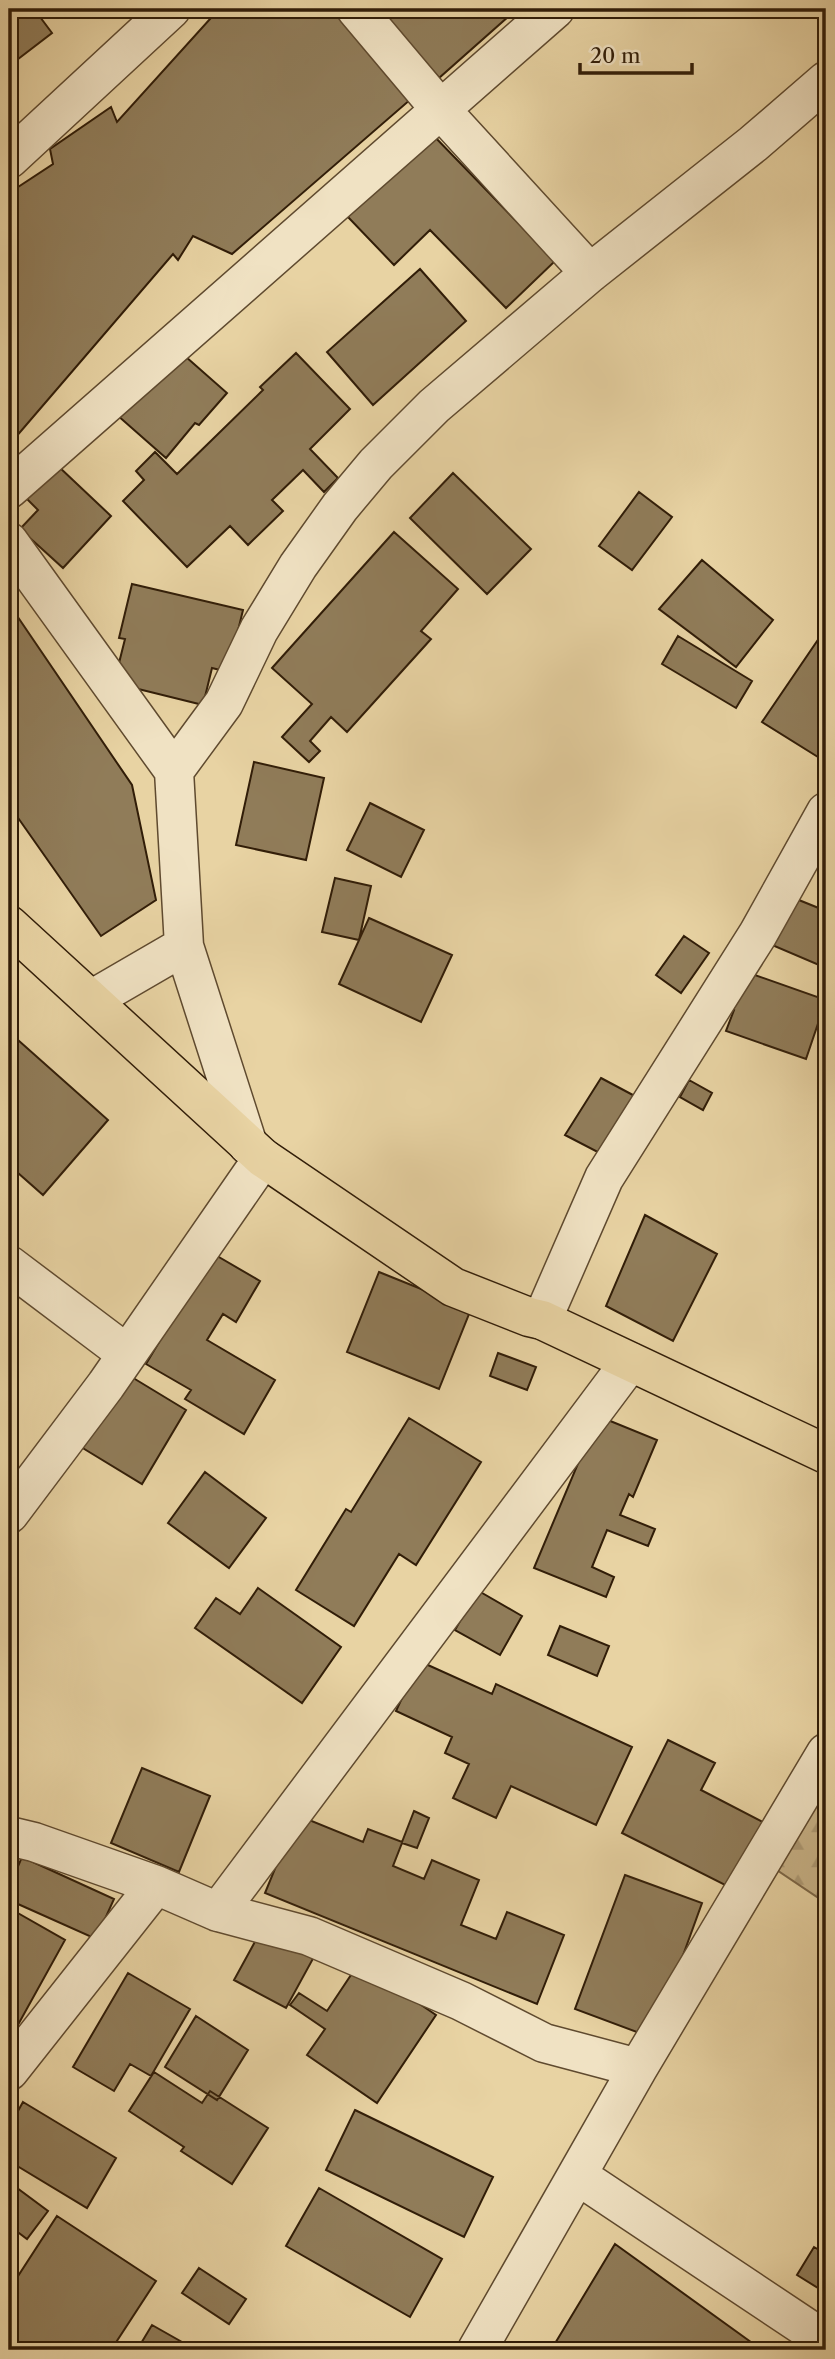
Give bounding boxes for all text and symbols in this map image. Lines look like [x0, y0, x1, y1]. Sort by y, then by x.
scale bar [580, 32, 692, 76]
text: 20 m [590, 43, 641, 68]

